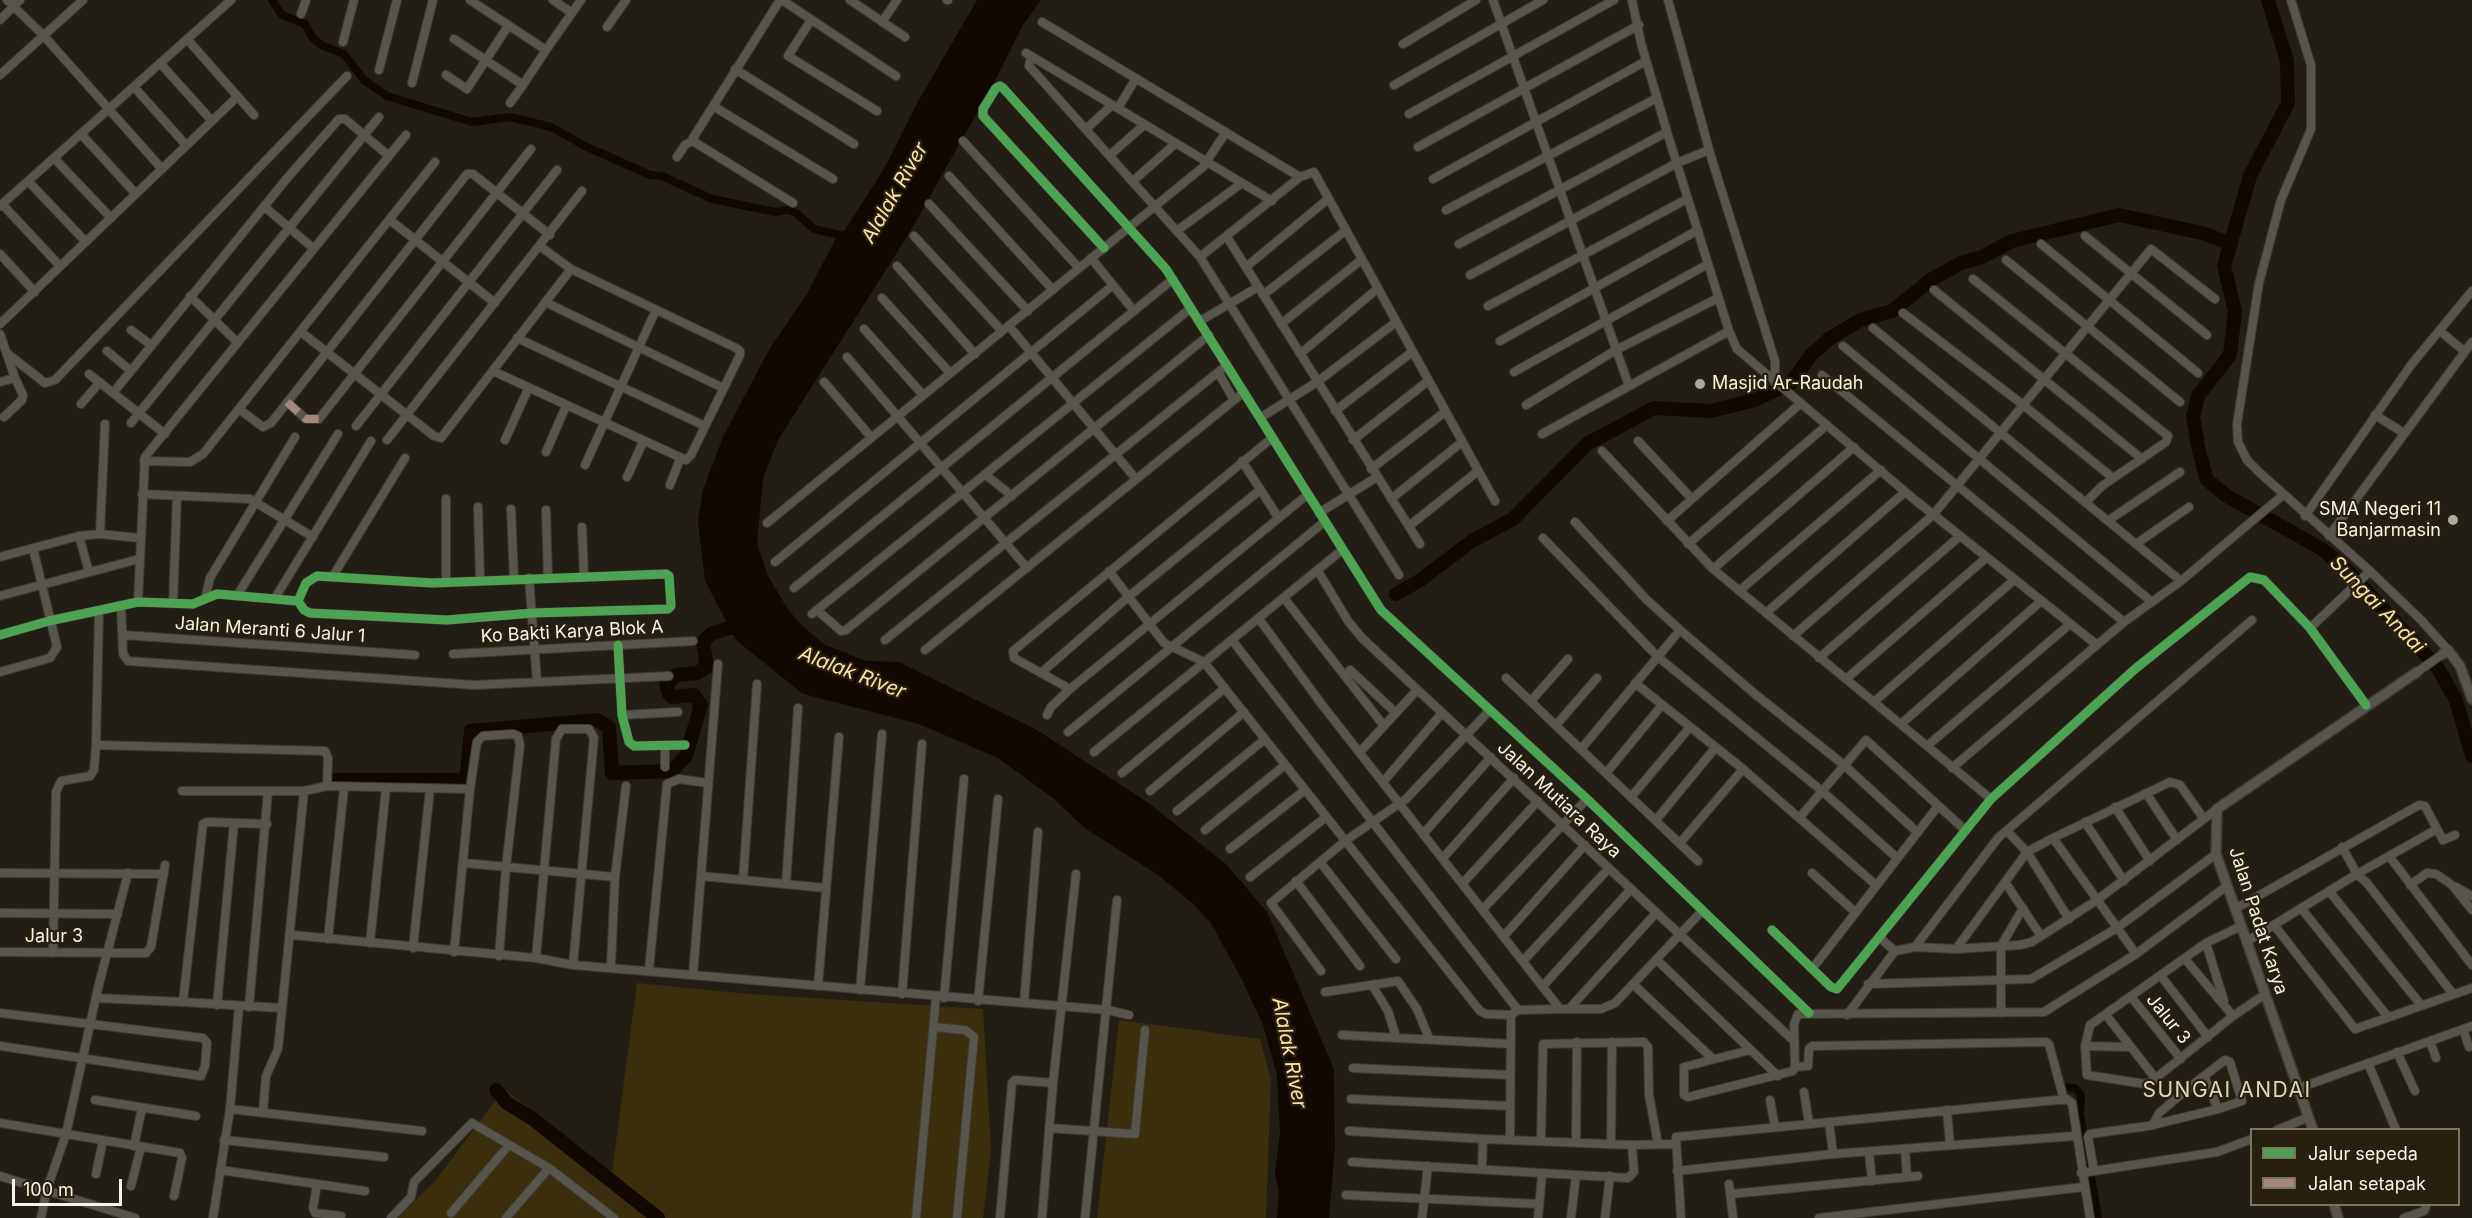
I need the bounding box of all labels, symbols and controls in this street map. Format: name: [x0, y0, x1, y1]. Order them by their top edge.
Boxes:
water label: Alalak River: [857, 138, 933, 248]
place label: Masjid Ar-Raudah: [1712, 373, 1863, 395]
marker: Masjid Ar-Raudah: [1693, 377, 1707, 391]
place label: SMA Negeri 11 Banjarmasin: [2319, 499, 2441, 542]
marker: SMA Negeri 11 Banjarmasin: [2446, 513, 2460, 527]
water label: Sungai Andai: [2324, 551, 2430, 659]
street label: Jalan Meranti 6 Jalur 1: [174, 613, 366, 647]
street label: Ko Bakti Karya Blok A: [480, 616, 664, 648]
water label: Alalak River: [795, 642, 909, 704]
street label: Jalan Mutiara Raya: [1493, 737, 1625, 863]
street label: Jalan Padat Karya: [2224, 845, 2292, 997]
street label: Jalur 3: [25, 926, 83, 948]
street label: Jalur 3: [2141, 990, 2195, 1048]
water label: Alalak River: [1267, 996, 1311, 1110]
district label: SUNGAI ANDAI: [2142, 1078, 2312, 1104]
legend: [2250, 1128, 2460, 1206]
text: Jalur sepeda: [2308, 1143, 2418, 1164]
scale bar: [15, 1167, 124, 1205]
text: Jalan setapak: [2308, 1173, 2426, 1194]
text: 100 m: [23, 1179, 74, 1200]

